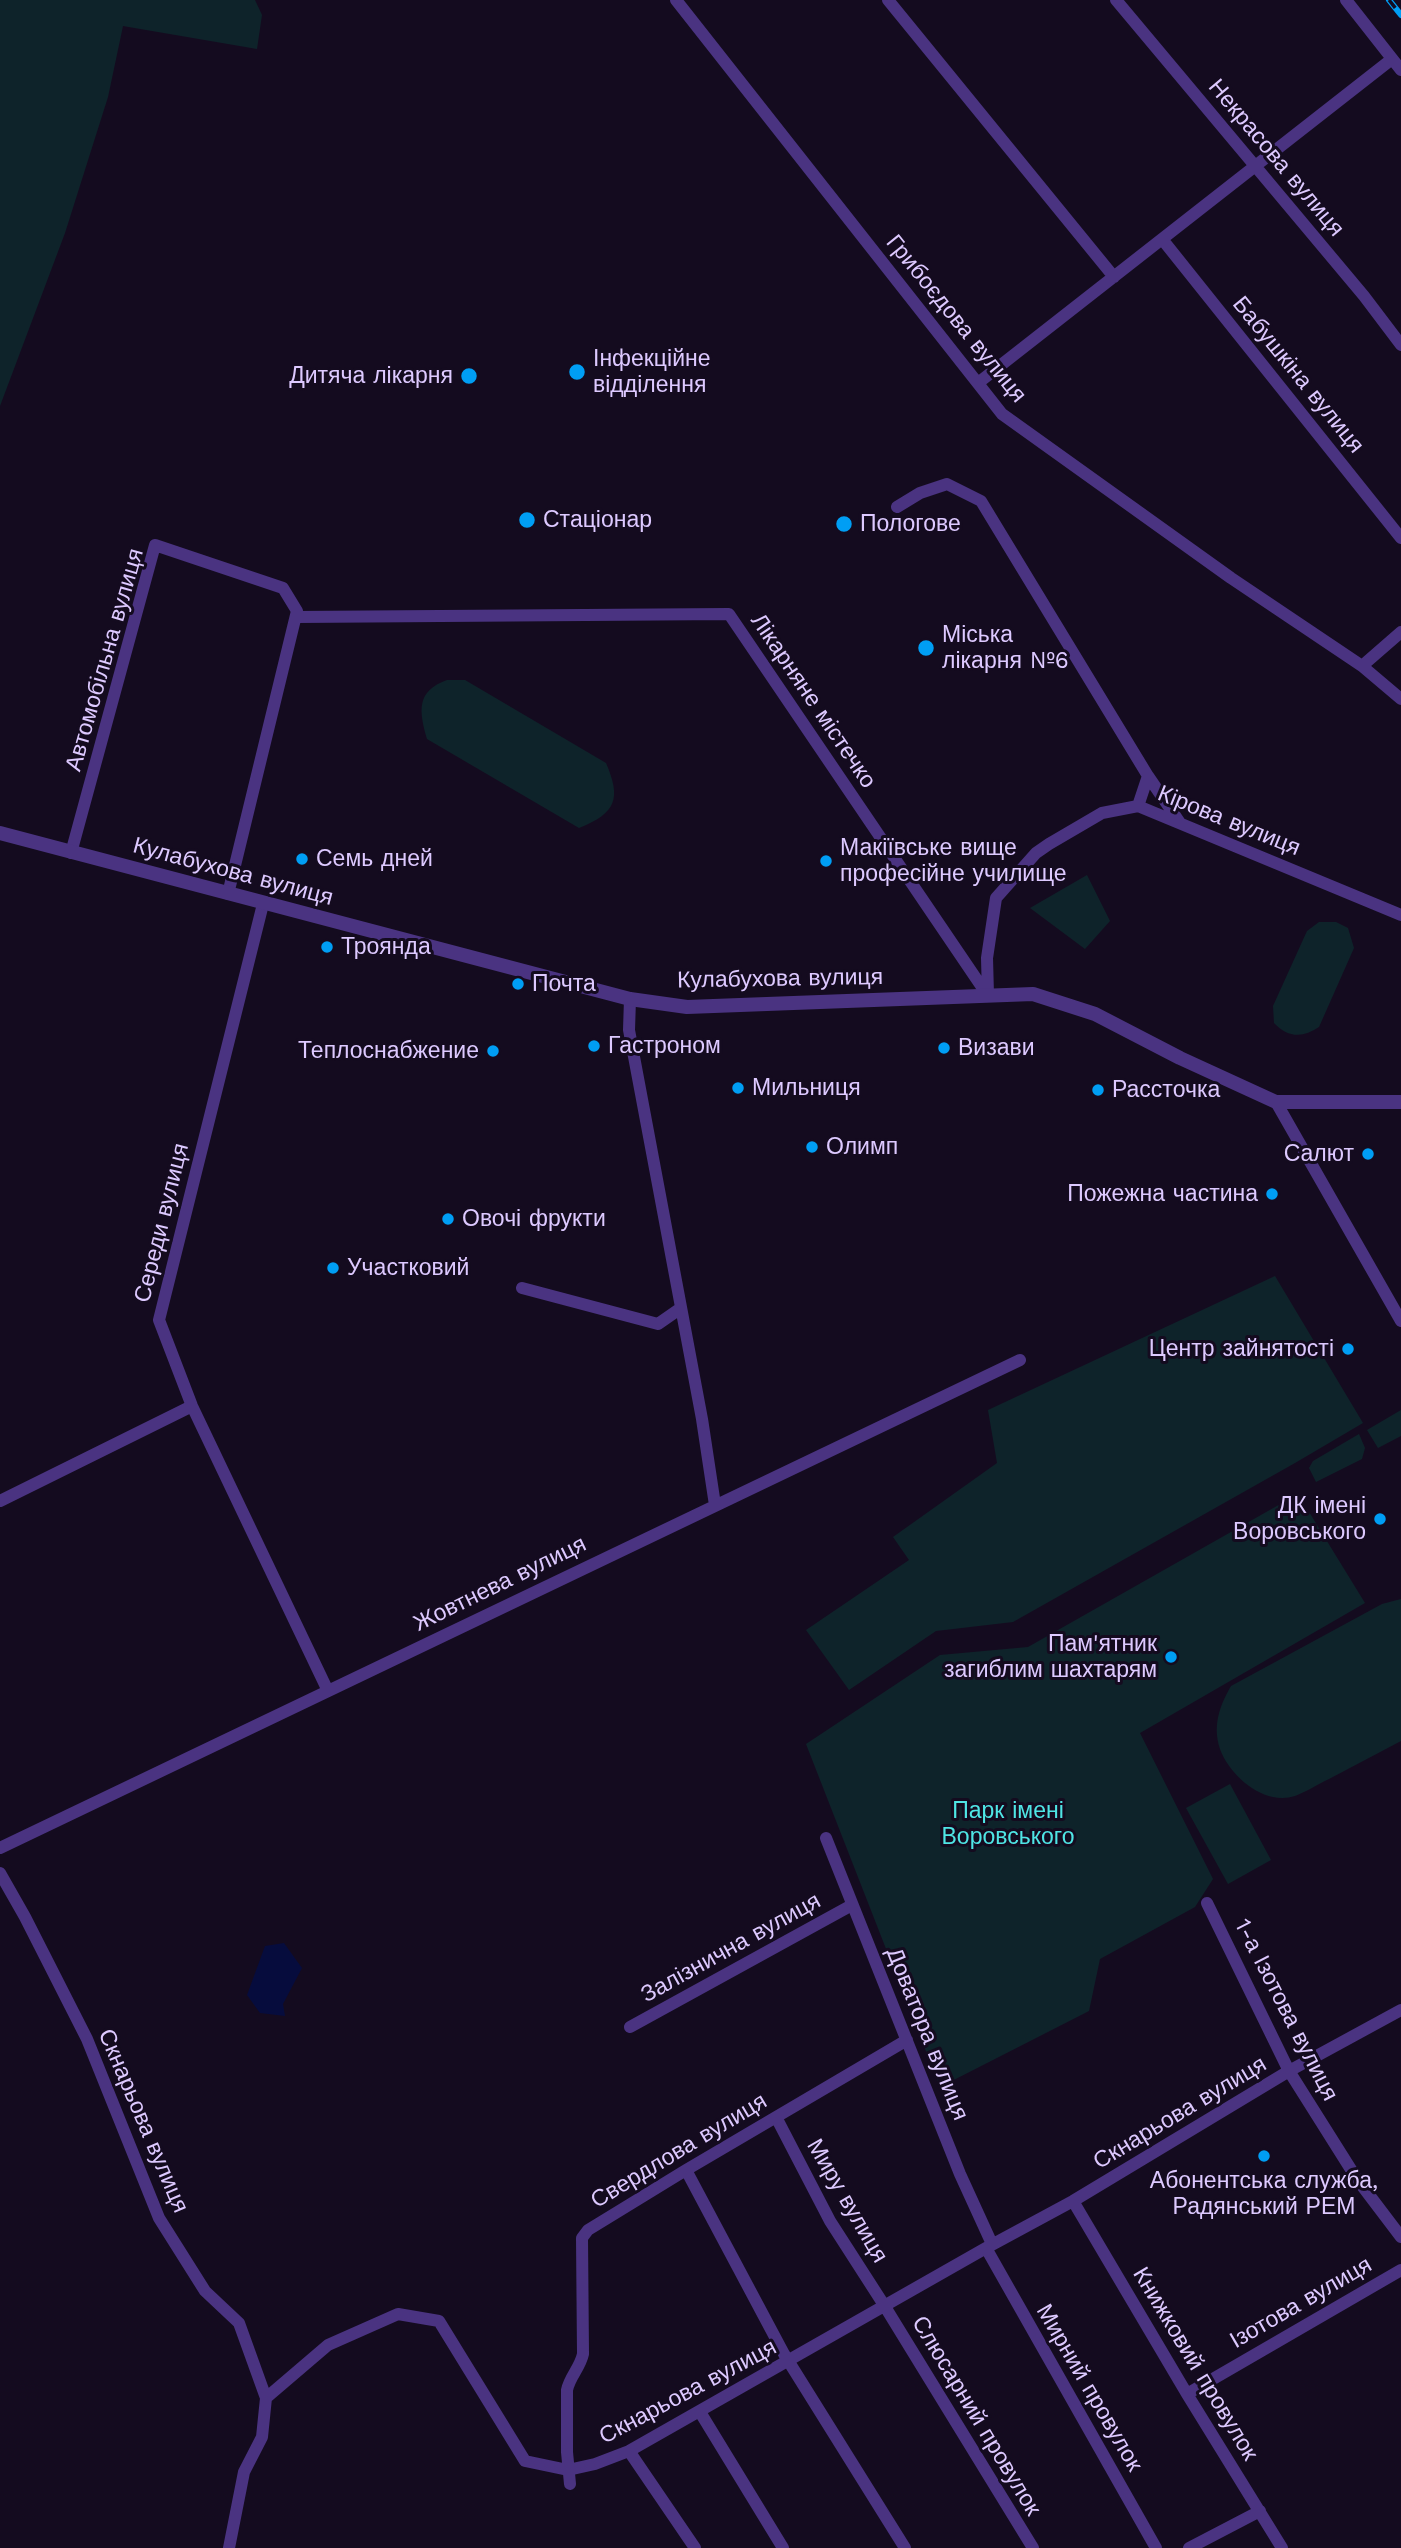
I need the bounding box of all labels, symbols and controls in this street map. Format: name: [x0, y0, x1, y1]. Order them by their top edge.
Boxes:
street label: Некрасова вулиця: [1202, 74, 1350, 242]
street label: Грибоєдова вулиця: [880, 230, 1032, 408]
street label: Бабушкіна вулиця: [1226, 291, 1370, 459]
place label: Інфекційне відділення: [593, 345, 710, 399]
place label: Дитяча лікарня: [289, 362, 453, 390]
marker: Інфекційне відділення: [567, 362, 587, 382]
marker: Дитяча лікарня: [459, 366, 479, 386]
place label: Стаціонар: [543, 506, 652, 534]
marker: Стаціонар: [517, 510, 537, 530]
place label: Пологове: [860, 510, 961, 538]
marker: Пологове: [834, 514, 854, 534]
street label: Автомобільна вулиця: [60, 545, 150, 775]
street label: Лікарняне містечко: [744, 608, 882, 794]
place label: Міська лікарня №6: [942, 621, 1069, 675]
marker: Міська лікарня №6: [916, 638, 936, 658]
street label: Кірова вулиця: [1154, 780, 1304, 862]
street label: Кулабухова вулиця: [130, 832, 336, 912]
place label: Макіївське вище професійне училище: [840, 834, 1067, 888]
place label: Семь дней: [316, 845, 433, 873]
marker: Семь дней: [294, 851, 310, 867]
marker: Макіївське вище професійне училище: [818, 853, 834, 869]
place label: Троянда: [341, 933, 431, 961]
marker: Троянда: [319, 939, 335, 955]
street label: Кулабухова вулиця: [677, 963, 883, 995]
place label: Почта: [532, 970, 596, 998]
marker: Почта: [510, 976, 526, 992]
place label: Гастроном: [608, 1032, 721, 1060]
place label: Визави: [958, 1034, 1035, 1062]
place label: Теплоснабжение: [298, 1037, 479, 1065]
marker: Гастроном: [586, 1038, 602, 1054]
marker: Визави: [936, 1040, 952, 1056]
marker: Теплоснабжение: [485, 1043, 501, 1059]
place label: Мильниця: [752, 1074, 861, 1102]
place label: Рассточка: [1112, 1076, 1220, 1104]
marker: Мильниця: [730, 1080, 746, 1096]
marker: Рассточка: [1090, 1082, 1106, 1098]
place label: Олимп: [826, 1133, 898, 1161]
marker: Олимп: [804, 1139, 820, 1155]
street label: Середи вулиця: [129, 1140, 195, 1306]
place label: Салют: [1284, 1140, 1354, 1168]
marker: Салют: [1360, 1146, 1376, 1162]
place label: Пожежна частина: [1067, 1180, 1258, 1208]
marker: Пожежна частина: [1264, 1186, 1280, 1202]
place label: Овочі фрукти: [462, 1205, 606, 1233]
marker: Овочі фрукти: [440, 1211, 456, 1227]
place label: Участковий: [347, 1254, 469, 1282]
marker: Участковий: [325, 1260, 341, 1276]
place label: Центр зайнятості: [1149, 1335, 1334, 1363]
marker: Центр зайнятості: [1340, 1341, 1356, 1357]
place label: ДК імені Воровського: [1233, 1492, 1366, 1546]
marker: ДК імені Воровського: [1372, 1511, 1388, 1527]
street label: Жовтнева вулиця: [409, 1530, 591, 1638]
place label: Пам'ятник загиблим шахтарям: [944, 1630, 1157, 1684]
marker: Пам'ятник загиблим шахтарям: [1163, 1649, 1179, 1665]
park label: Парк імені Воровського: [942, 1797, 1074, 1851]
street label: Залізнична вулиця: [636, 1887, 826, 2009]
street label: 1-а Ізотова вулиця: [1228, 1914, 1344, 2106]
street label: Доватора вулиця: [880, 1944, 974, 2124]
street label: Скнарьова вулиця: [92, 2025, 194, 2217]
street label: Скнарьова вулиця: [1088, 2050, 1272, 2176]
street label: Свердлова вулиця: [586, 2087, 772, 2215]
street label: Миру вулиця: [800, 2134, 894, 2268]
marker: Абонентська служба, Радянський РЕМ: [1256, 2148, 1272, 2164]
place label: Абонентська служба, Радянський РЕМ: [1150, 2167, 1378, 2221]
street label: Ізотова вулиця: [1225, 2251, 1377, 2355]
street label: Книжковий провулок: [1126, 2262, 1264, 2466]
street label: Мирний провулок: [1030, 2300, 1148, 2476]
street label: Слюсарний провулок: [905, 2311, 1047, 2521]
street label: Скнарьова вулиця: [595, 2334, 781, 2450]

